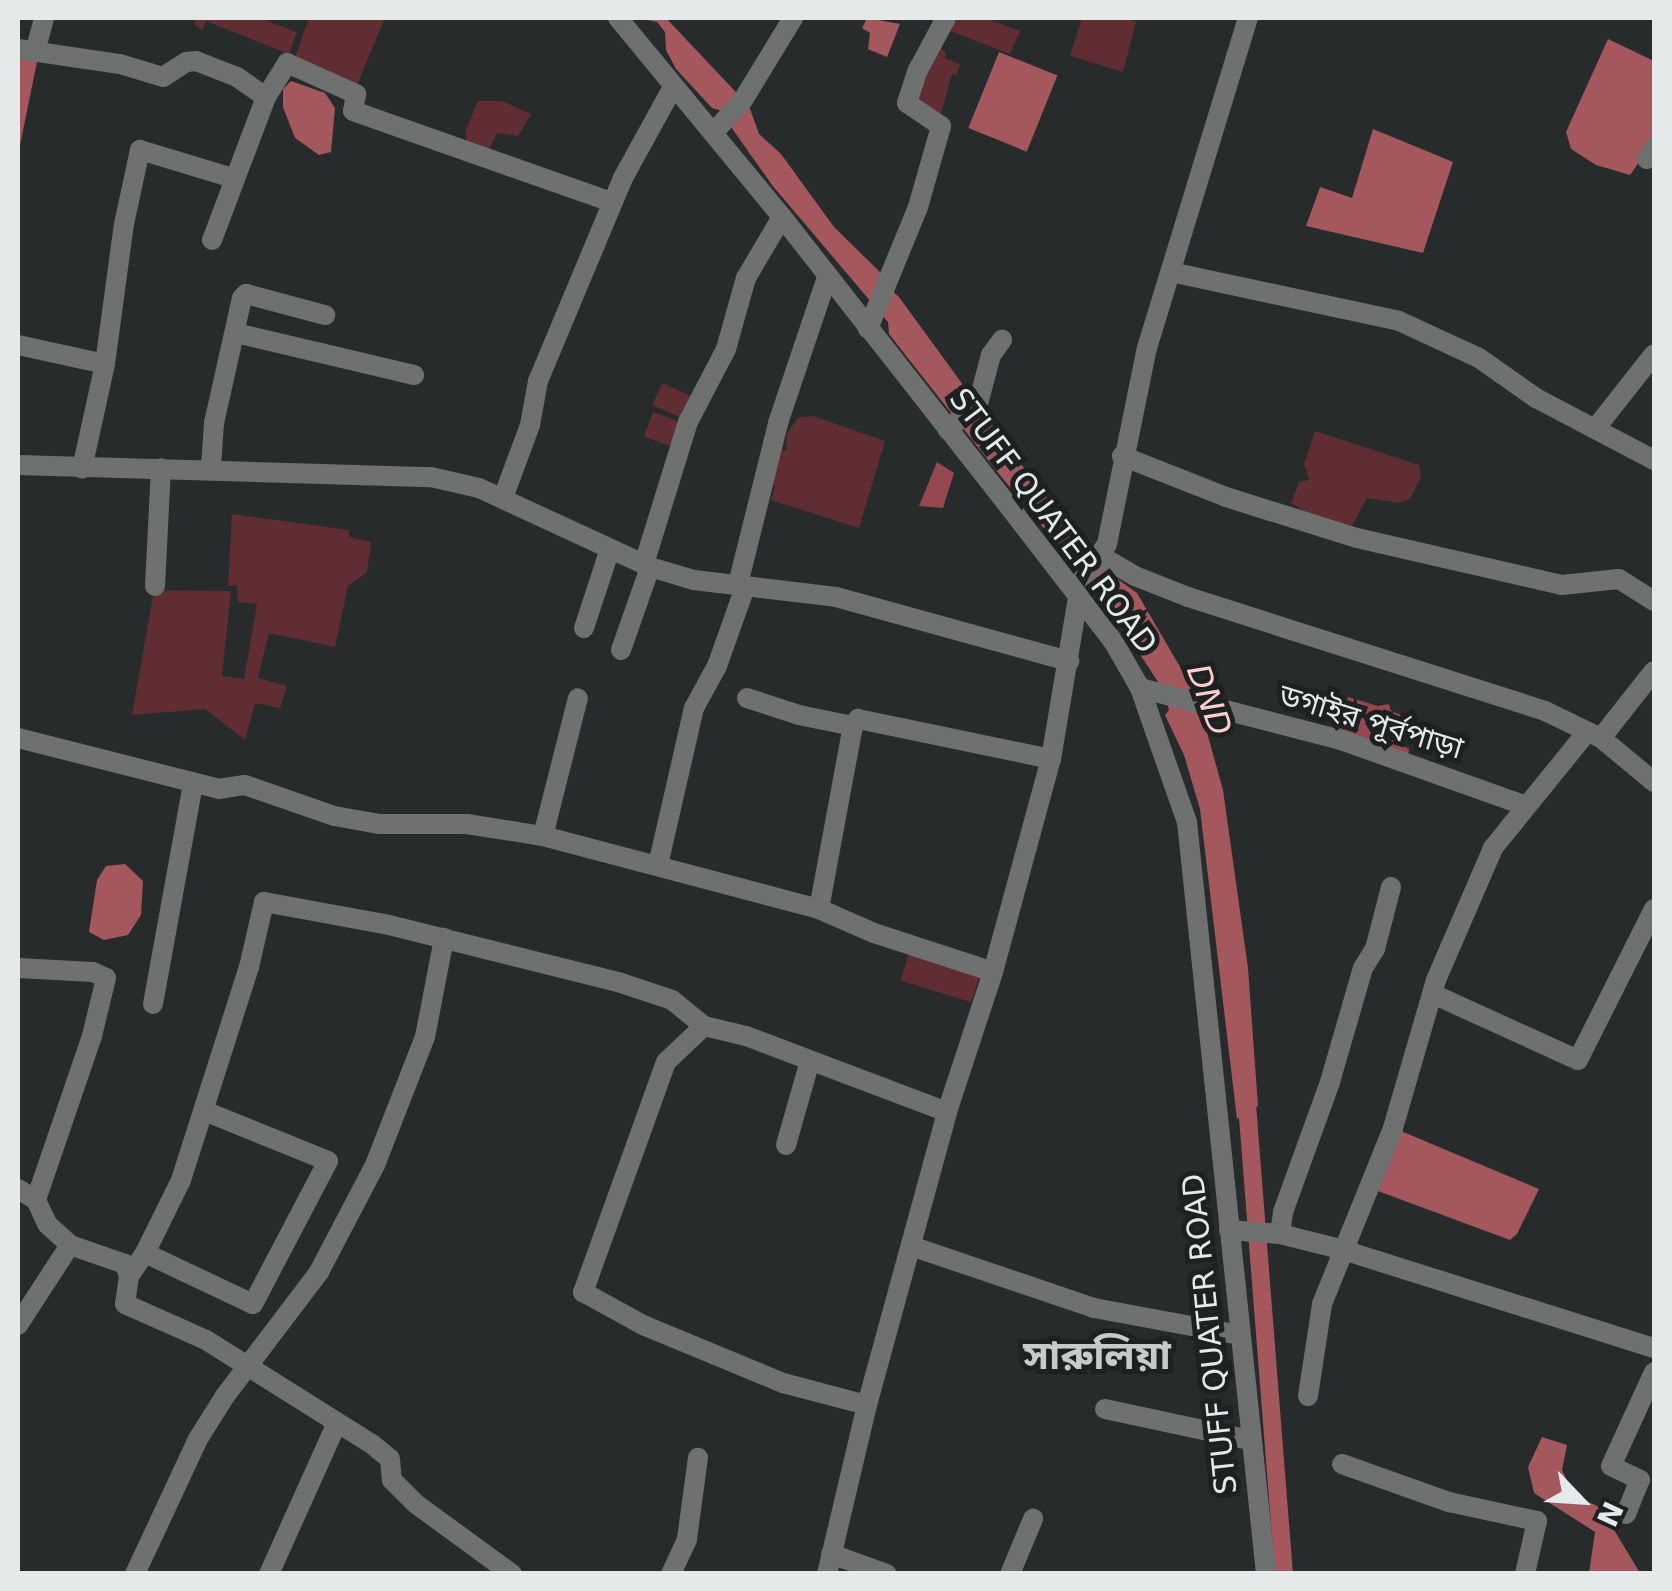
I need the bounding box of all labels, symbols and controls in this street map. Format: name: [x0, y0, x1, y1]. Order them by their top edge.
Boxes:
street label: STUFF QUATER ROAD: [942, 381, 1164, 661]
water label: DND: [1178, 659, 1240, 741]
street label: ডগাইর পূর্বপাড়া: [1275, 677, 1467, 767]
street label: STUFF QUATER ROAD: [1175, 1172, 1245, 1496]
district label: সারুলিয়া: [1023, 1331, 1171, 1379]
north arrow: [1532, 1451, 1632, 1551]
text: N: [1590, 1496, 1630, 1531]

